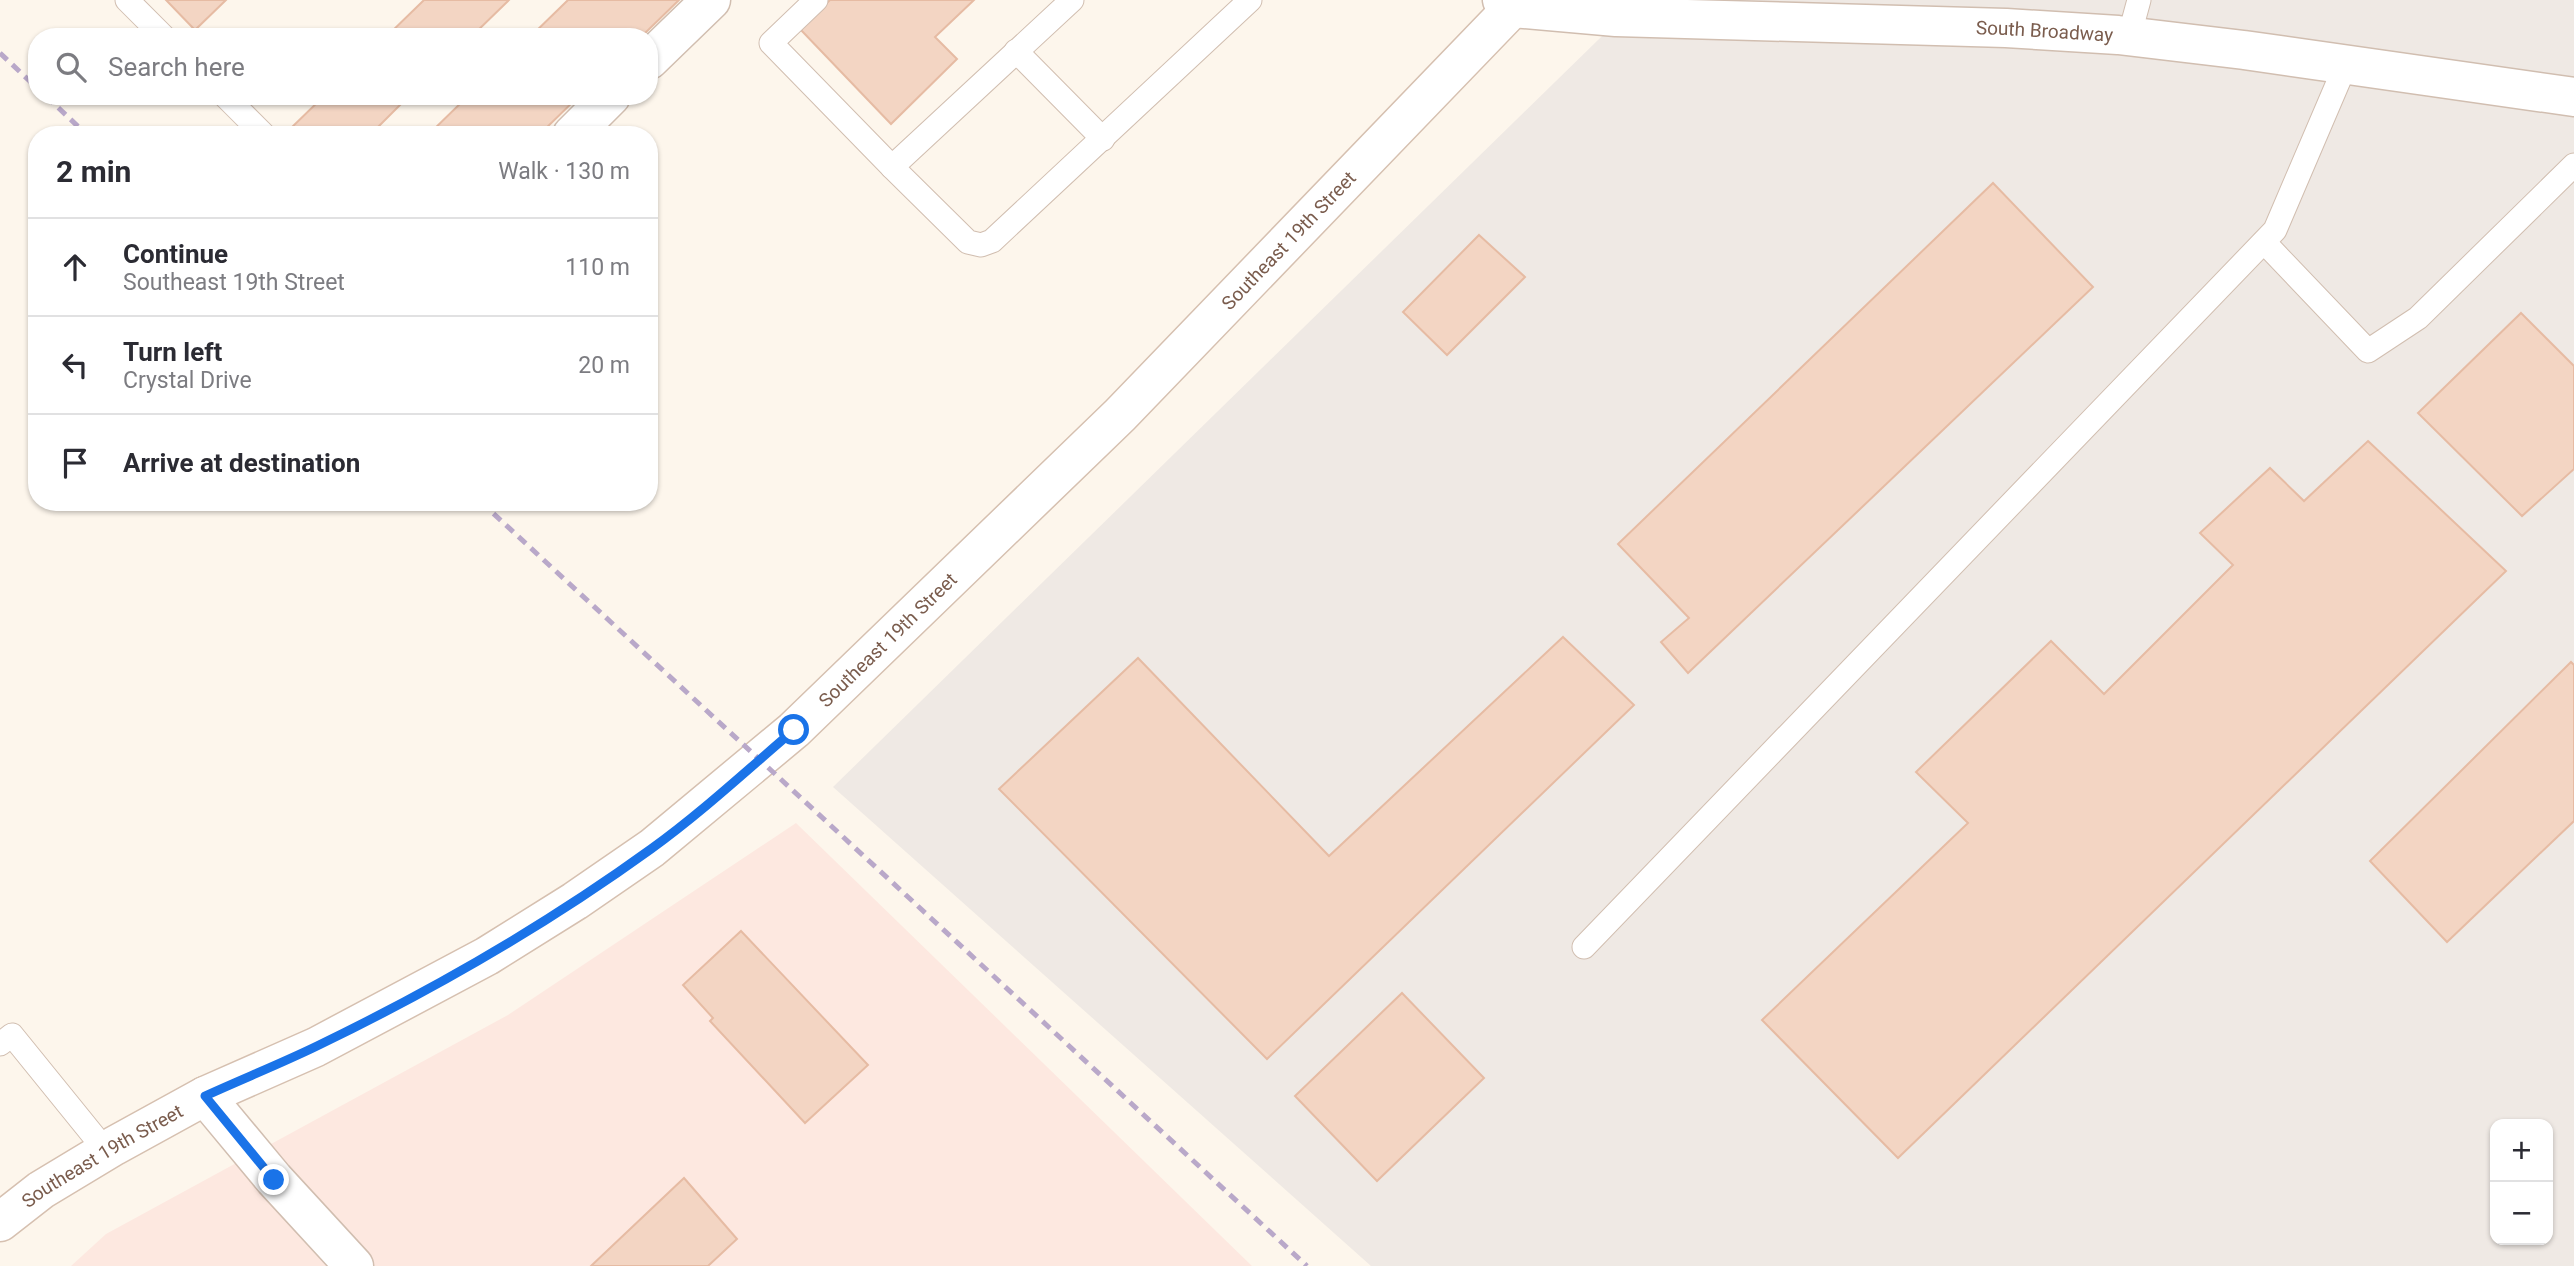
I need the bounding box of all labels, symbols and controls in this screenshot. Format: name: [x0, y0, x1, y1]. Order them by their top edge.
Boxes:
street label: South Broadway: [1976, 16, 2114, 47]
search box: [28, 28, 658, 105]
icon: search: [52, 48, 90, 86]
text: Search here: [108, 52, 245, 82]
text: 2 min: [56, 154, 131, 189]
text: Walk · 130 m: [498, 158, 630, 185]
street label: Southeast 19th Street: [1217, 167, 1361, 315]
text: Continue: [123, 239, 228, 269]
icon: ahead: [56, 248, 94, 286]
text: 110 m: [565, 254, 630, 281]
text: Southeast 19th Street: [123, 269, 345, 296]
text: Turn left: [123, 337, 222, 367]
icon: left: [56, 346, 94, 384]
text: 20 m: [578, 352, 630, 379]
text: Crystal Drive: [123, 367, 252, 394]
icon: arrive: [56, 444, 94, 482]
text: Arrive at destination: [123, 448, 360, 478]
street label: Southeast 19th Street: [814, 568, 962, 712]
route start: [778, 714, 809, 745]
street label: Southeast 19th Street: [17, 1100, 187, 1213]
map controls: [2490, 1119, 2553, 1245]
button: +: [2490, 1119, 2553, 1182]
route end: [258, 1164, 289, 1195]
button: −: [2490, 1182, 2553, 1245]

